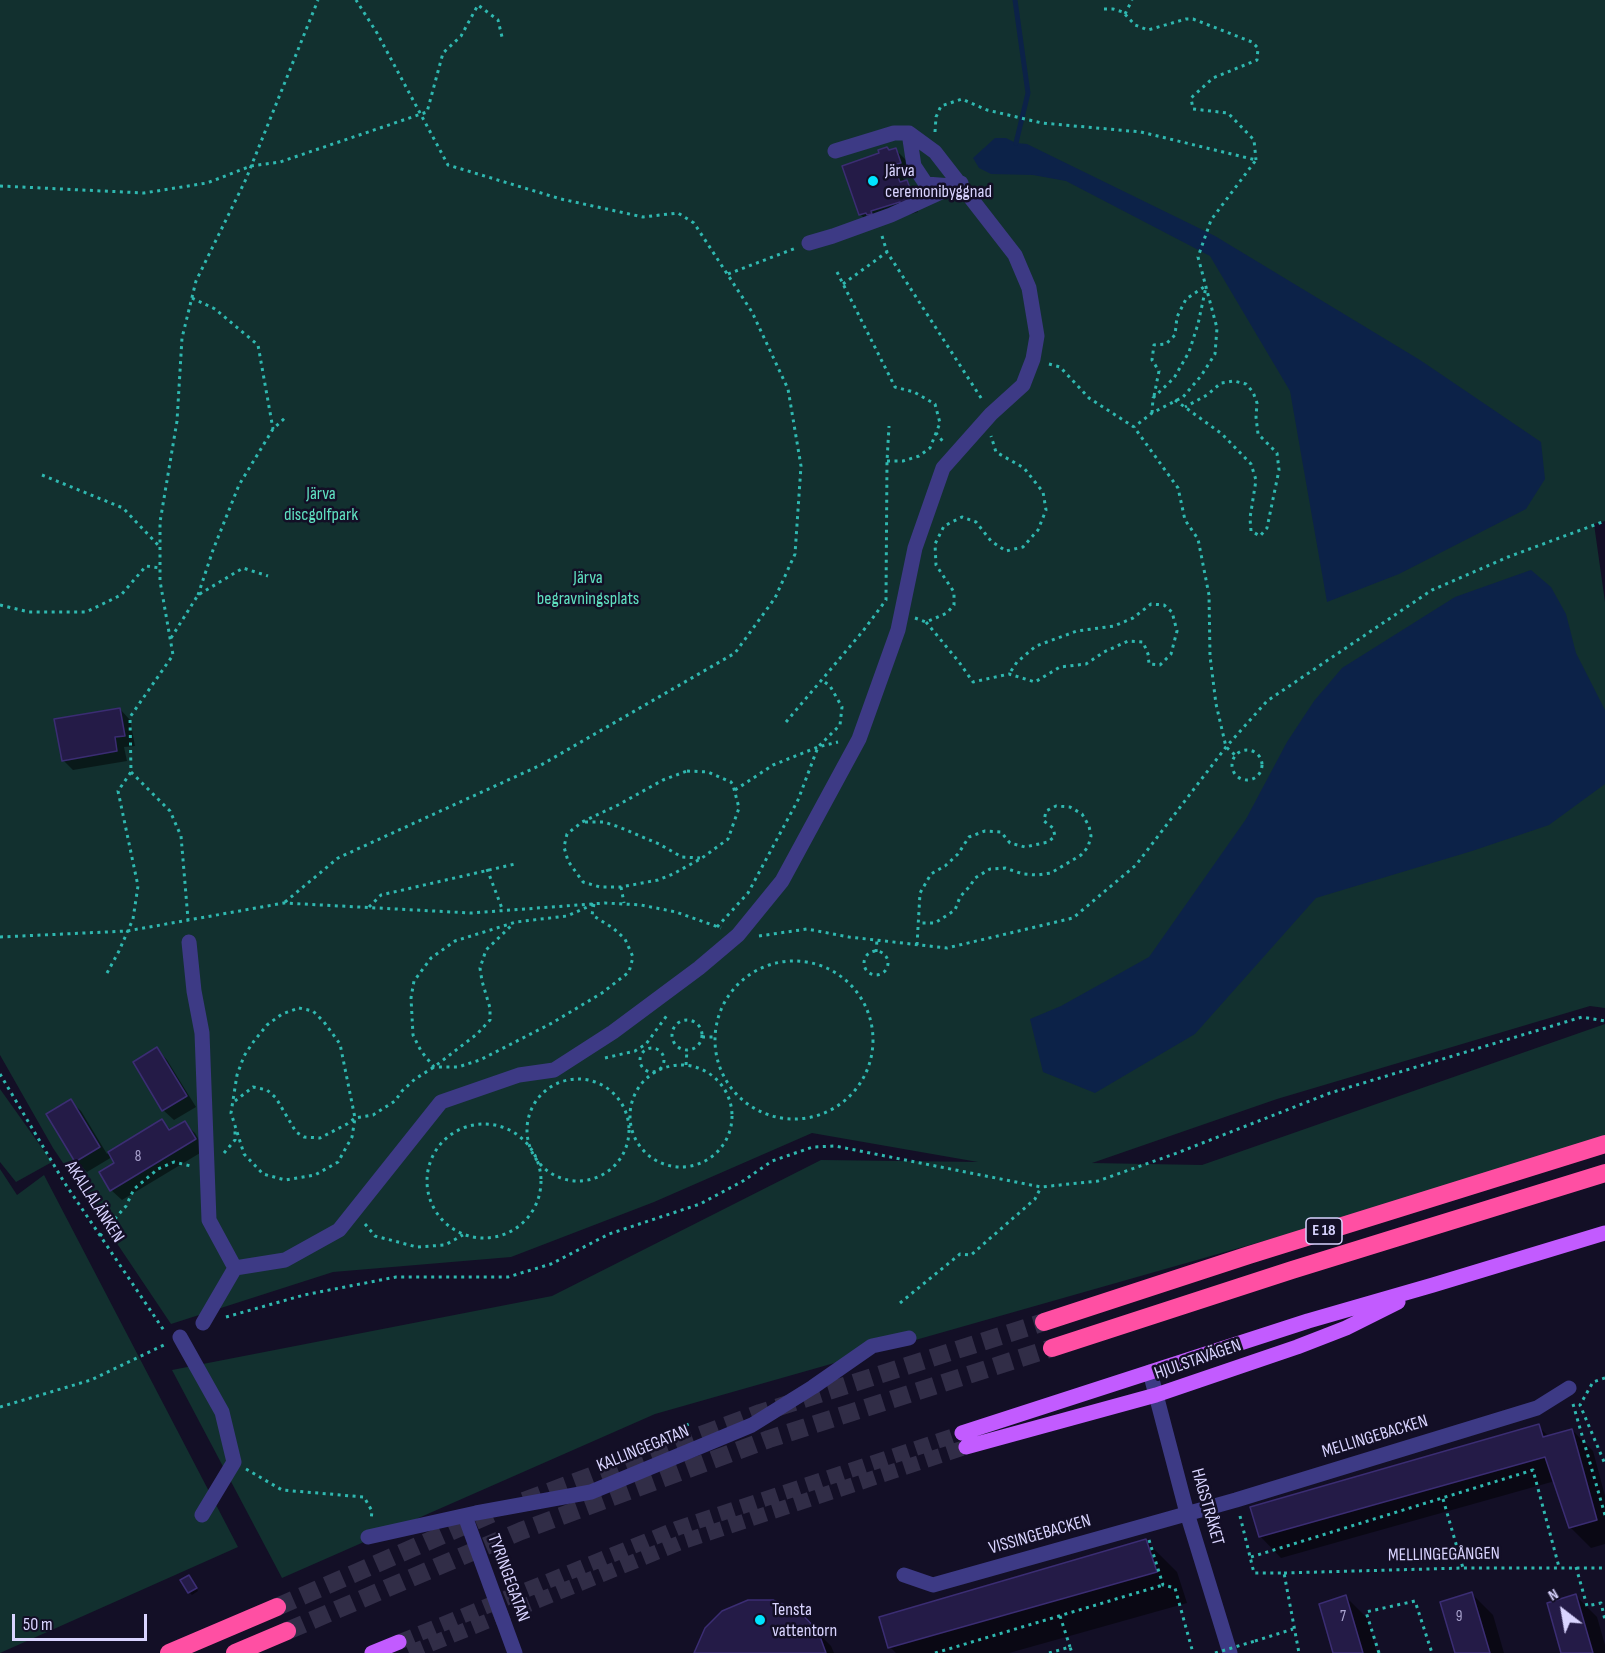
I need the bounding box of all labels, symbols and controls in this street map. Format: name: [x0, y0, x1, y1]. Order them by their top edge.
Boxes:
place label: Järva ceremonibyggnad: [885, 160, 992, 202]
marker: Järva ceremonibyggnad: [866, 174, 880, 188]
park label: Järva discgolfpark: [284, 483, 358, 526]
park label: Järva begravningsplats: [537, 567, 639, 610]
house number: 8: [135, 1148, 141, 1166]
street label: AKALLALÄNKEN: [60, 1157, 128, 1247]
road number: E 18: [1306, 1218, 1342, 1244]
street label: HJULSTAVÄGEN: [1152, 1335, 1244, 1385]
street label: MELLINGEBACKEN: [1319, 1411, 1431, 1463]
street label: KALLINGEGATAN: [594, 1421, 692, 1477]
street label: HAGSTRÅKET: [1186, 1466, 1228, 1548]
street label: VISSINGEBACKEN: [987, 1510, 1093, 1560]
street label: TYRINGEGATAN: [482, 1531, 534, 1625]
street label: MELLINGEGÅNGEN: [1388, 1543, 1500, 1567]
north arrow: [1533, 1581, 1593, 1641]
text: N: [1545, 1585, 1562, 1605]
place label: Tensta vattentorn: [772, 1599, 837, 1642]
scale bar: [15, 1602, 150, 1640]
house number: 7: [1340, 1608, 1346, 1626]
house number: 9: [1456, 1608, 1462, 1626]
marker: Tensta vattentorn: [753, 1613, 767, 1627]
text: 50 m: [23, 1614, 53, 1635]

